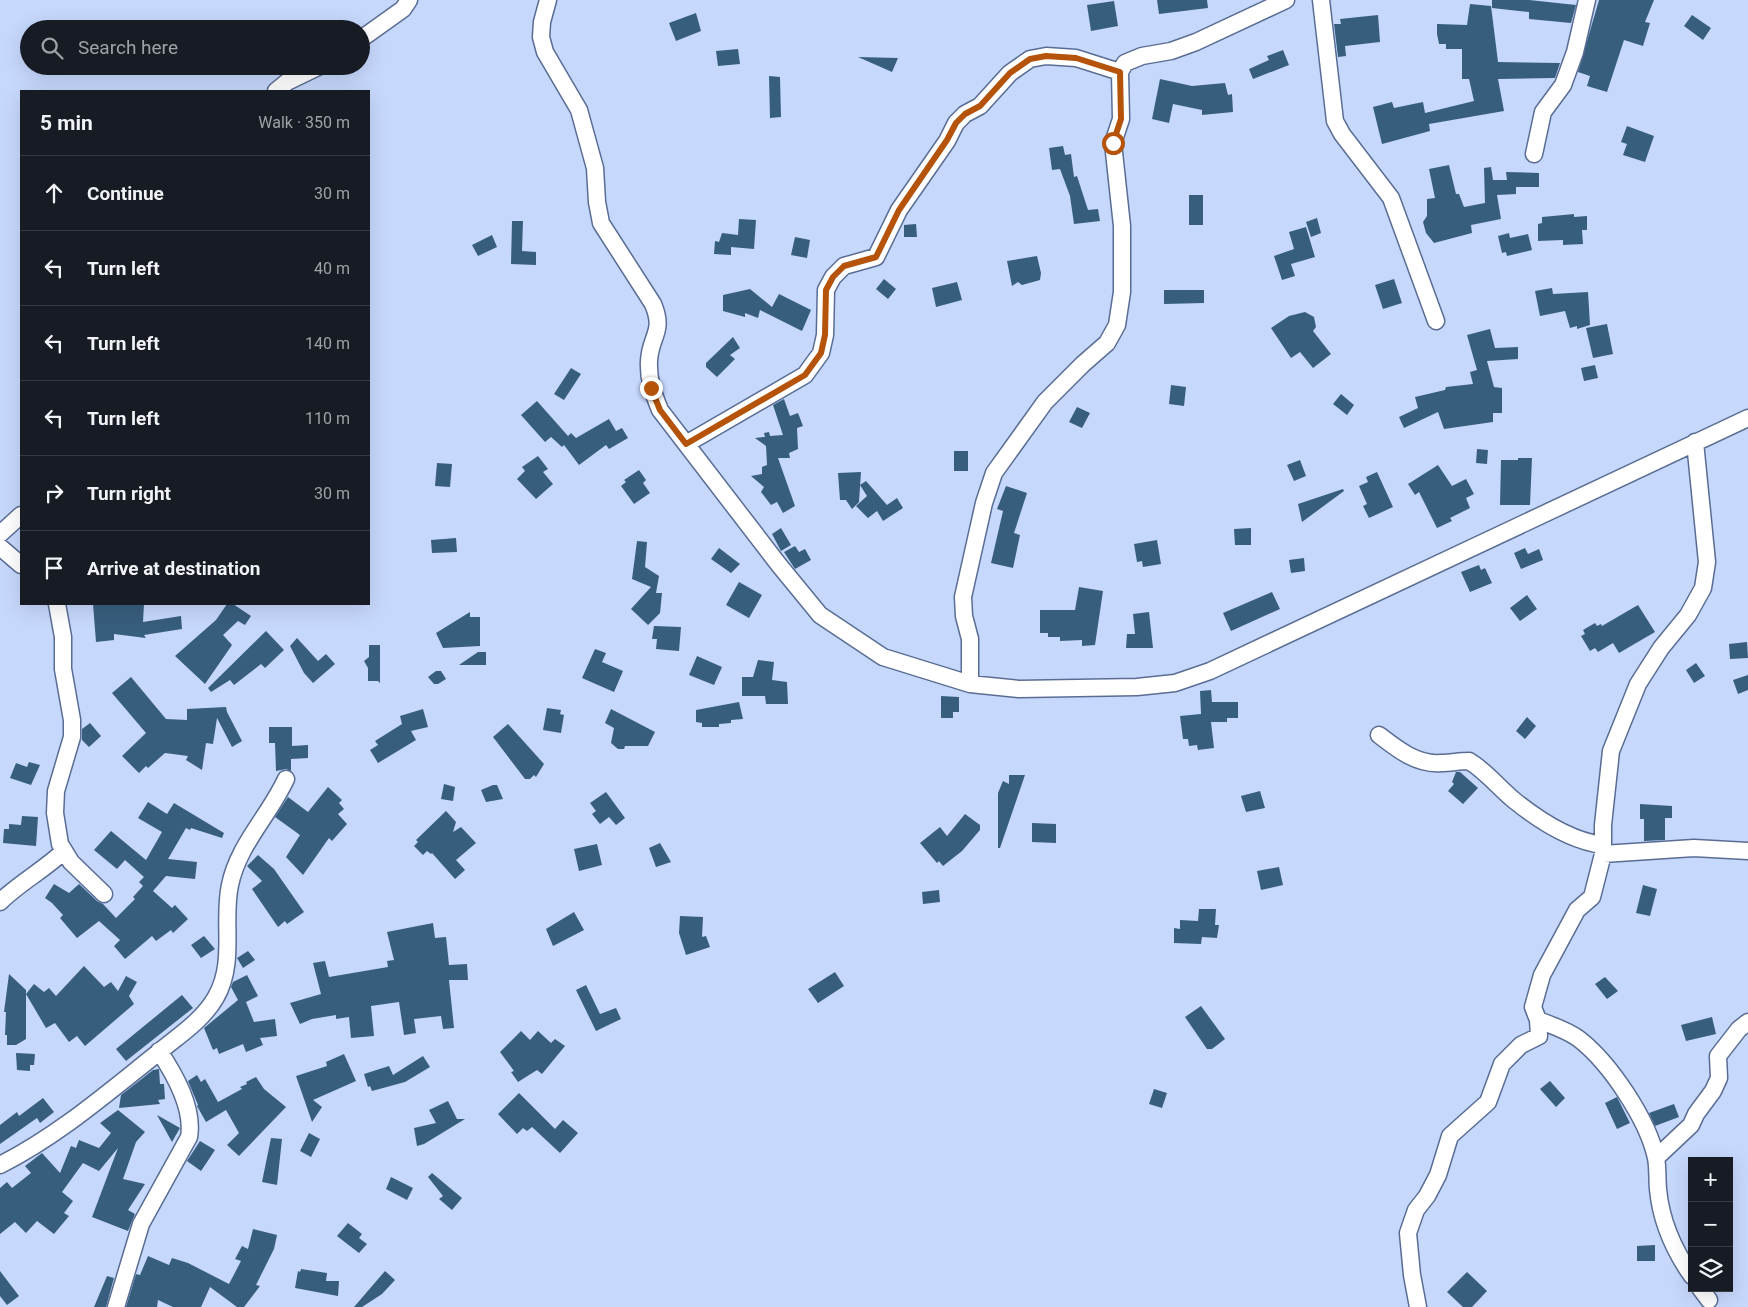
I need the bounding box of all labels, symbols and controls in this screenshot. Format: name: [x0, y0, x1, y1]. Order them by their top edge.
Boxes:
search box: [20, 20, 370, 75]
icon: search: [38, 34, 66, 62]
text: Search here: [78, 36, 178, 59]
text: 5 min: [40, 111, 93, 135]
text: Walk · 350 m: [258, 113, 350, 132]
route start: [1102, 132, 1125, 155]
icon: ahead: [40, 179, 68, 207]
text: Continue: [87, 182, 164, 205]
text: 30 m: [314, 184, 350, 203]
icon: left: [40, 254, 68, 282]
text: Turn left: [87, 257, 160, 280]
text: 40 m: [314, 259, 350, 278]
icon: left: [40, 329, 68, 357]
text: Turn left: [87, 332, 160, 355]
text: 140 m: [305, 334, 350, 353]
route end: [640, 377, 663, 400]
icon: left: [40, 404, 68, 432]
text: Turn left: [87, 407, 160, 430]
text: 110 m: [305, 409, 350, 428]
icon: right: [40, 479, 68, 507]
text: Turn right: [87, 482, 171, 505]
text: 30 m: [314, 484, 350, 503]
icon: arrive: [40, 554, 68, 582]
text: Arrive at destination: [87, 557, 260, 580]
map controls: [1688, 1157, 1733, 1292]
button: +: [1688, 1157, 1733, 1202]
button: −: [1688, 1202, 1733, 1247]
button: layers: [1688, 1247, 1733, 1292]

